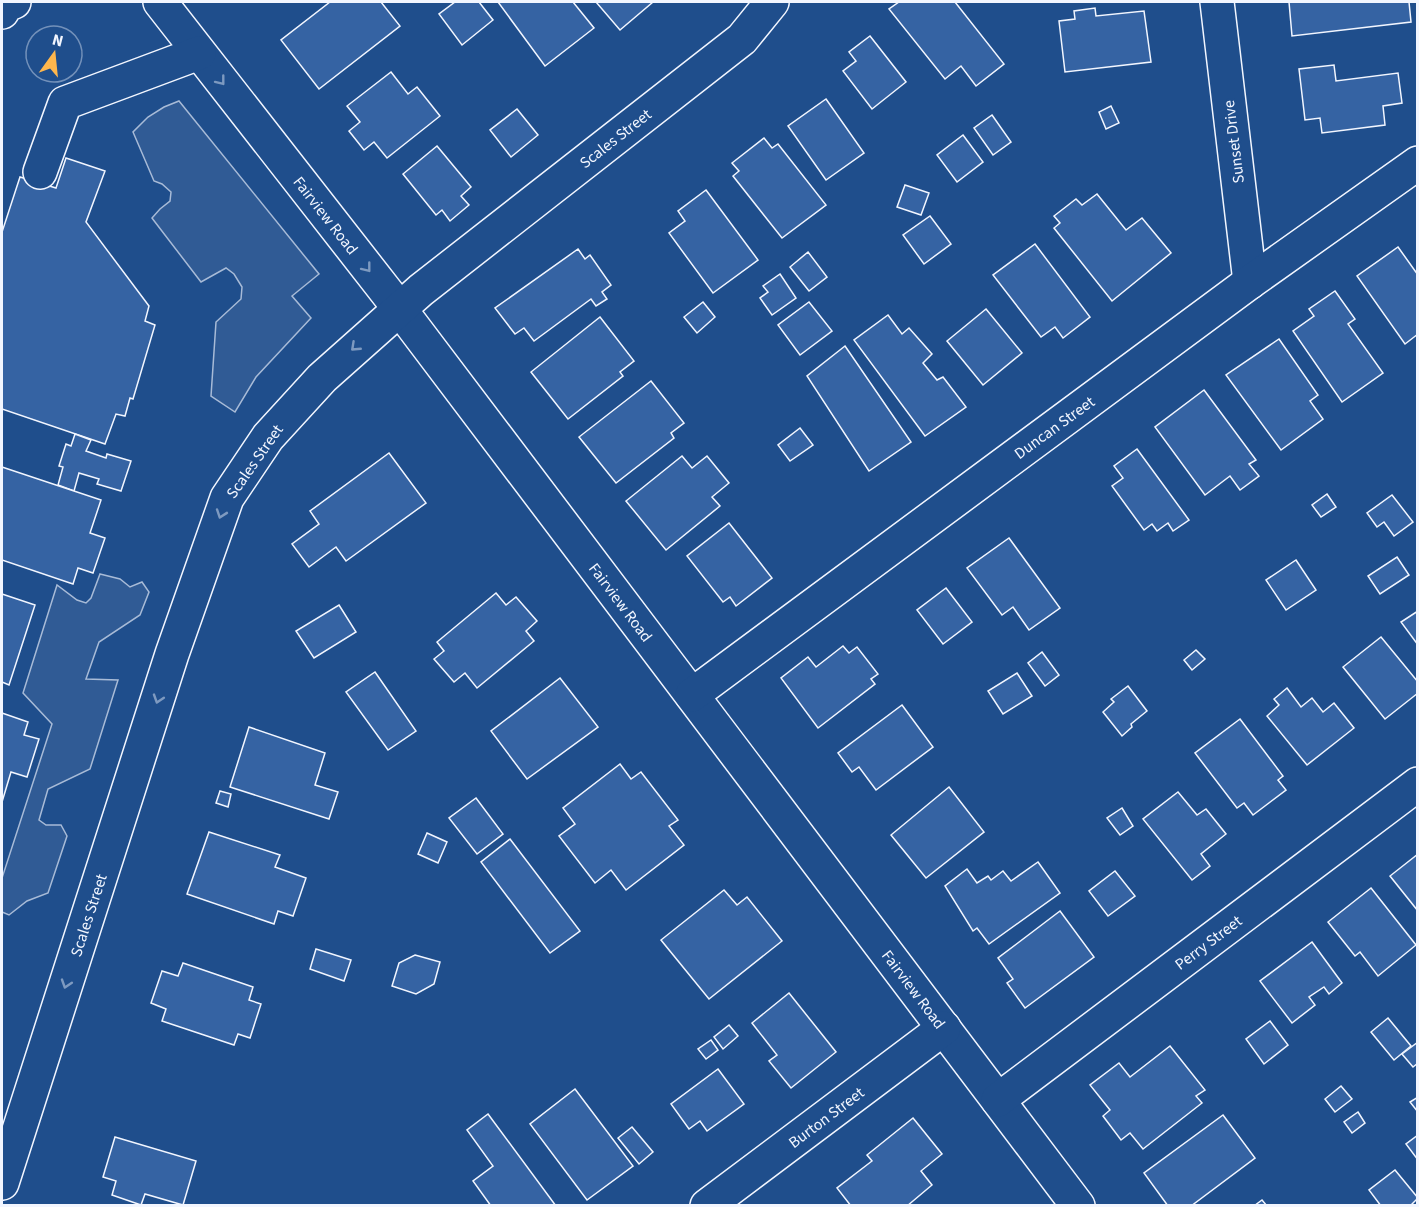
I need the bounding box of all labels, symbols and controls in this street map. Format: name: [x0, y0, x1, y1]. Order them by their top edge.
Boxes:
north arrow: [24, 24, 84, 84]
text: N: [50, 28, 66, 52]
one-way arrow: [214, 74, 225, 85]
street label: Sunset Drive: [1218, 99, 1250, 185]
street label: Scales Street: [575, 103, 657, 174]
street label: Fairview Road: [288, 172, 363, 259]
one-way arrow: [360, 261, 371, 272]
one-way arrow: [352, 340, 362, 351]
street label: Duncan Street: [1010, 391, 1100, 464]
street label: Scales Street: [221, 420, 289, 503]
one-way arrow: [216, 508, 229, 519]
street label: Fairview Road: [583, 559, 657, 647]
one-way arrow: [153, 693, 165, 704]
street label: Scales Street: [65, 871, 113, 959]
street label: Perry Street: [1170, 910, 1247, 975]
street label: Fairview Road: [876, 946, 950, 1034]
one-way arrow: [60, 978, 73, 989]
street label: Burton Street: [784, 1082, 869, 1154]

